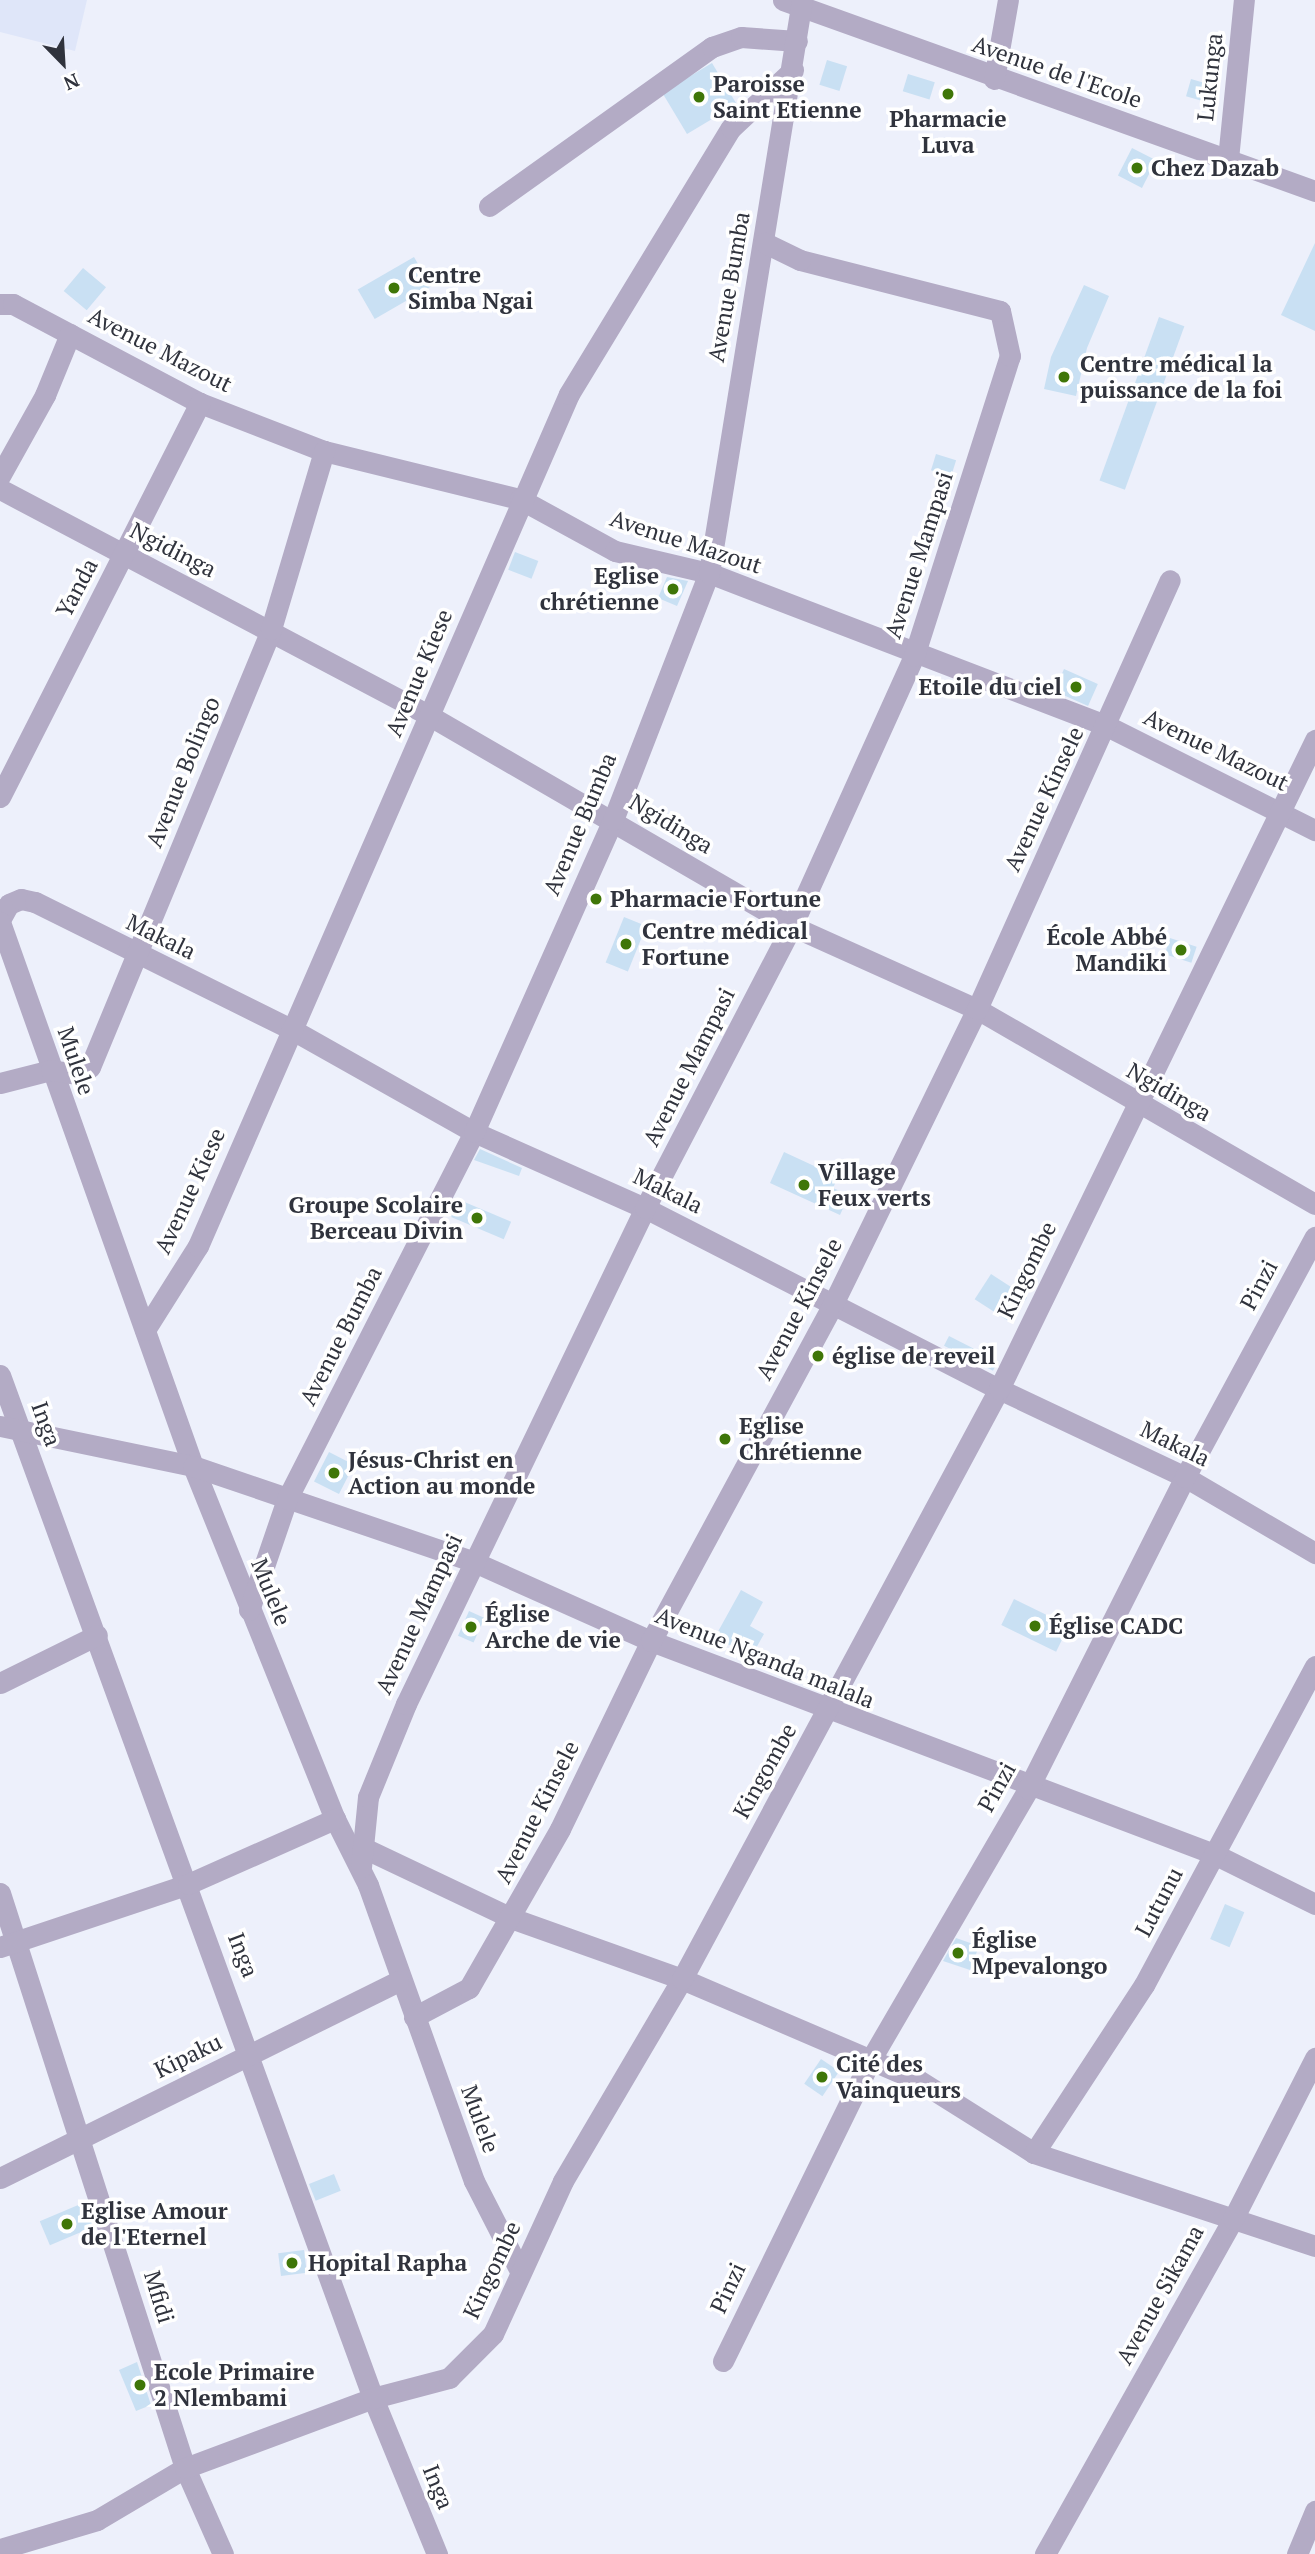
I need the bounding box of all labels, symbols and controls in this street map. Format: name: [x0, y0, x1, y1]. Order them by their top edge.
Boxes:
north arrow: [28, 28, 98, 98]
street label: Avenue de l'Ecole: [968, 30, 1146, 114]
street label: Lukunga: [1192, 32, 1228, 122]
text: N: [60, 68, 83, 97]
place label: Paroisse Saint Etienne: [713, 70, 862, 124]
marker: Pharmacie Luva: [940, 86, 956, 102]
marker: Paroisse Saint Etienne: [691, 89, 707, 105]
place label: Pharmacie Luva: [889, 105, 1007, 159]
place label: Chez Dazab: [1151, 154, 1279, 182]
marker: Chez Dazab: [1129, 160, 1145, 176]
street label: Avenue Bumba: [702, 210, 756, 364]
place label: Centre Simba Ngai: [408, 261, 533, 315]
marker: Centre Simba Ngai: [386, 280, 402, 296]
street label: Avenue Mazout: [83, 302, 237, 398]
place label: Centre médical la puissance de la foi: [1080, 350, 1282, 404]
marker: Centre médical la puissance de la foi: [1054, 367, 1074, 387]
street label: Avenue Mampasi: [879, 468, 959, 642]
street label: Avenue Mazout: [607, 504, 765, 580]
street label: Ngidinga: [125, 517, 221, 583]
street label: Yanda: [50, 554, 104, 622]
place label: Eglise chrétienne: [540, 562, 659, 616]
marker: Eglise chrétienne: [665, 581, 681, 597]
street label: Avenue Kiese: [380, 605, 458, 741]
place label: Etoile du ciel: [918, 673, 1062, 701]
marker: Etoile du ciel: [1068, 679, 1084, 695]
street label: Avenue Bolingo: [140, 693, 226, 851]
street label: Avenue Mazout: [1139, 703, 1293, 797]
street label: Avenue Kinsele: [998, 722, 1090, 876]
street label: Avenue Bumba: [538, 749, 622, 899]
street label: Ngidinga: [624, 788, 718, 860]
place label: Pharmacie Fortune: [610, 885, 821, 913]
marker: Pharmacie Fortune: [588, 891, 604, 907]
street label: Makala: [122, 908, 200, 966]
place label: Centre médical Fortune: [642, 917, 808, 971]
place label: École Abbé Mandiki: [1046, 923, 1167, 977]
marker: Centre médical Fortune: [616, 934, 636, 954]
marker: École Abbé Mandiki: [1173, 942, 1189, 958]
street label: Avenue Mampasi: [637, 983, 741, 1151]
street label: Mulele: [52, 1023, 100, 1099]
street label: Ngidinga: [1122, 1057, 1216, 1127]
street label: Avenue Kiese: [149, 1124, 231, 1258]
place label: Village Feux verts: [818, 1158, 931, 1212]
street label: Makala: [629, 1162, 707, 1220]
marker: Village Feux verts: [796, 1177, 812, 1193]
place label: Groupe Scolaire Berceau Divin: [289, 1191, 463, 1245]
marker: Groupe Scolaire Berceau Divin: [469, 1210, 485, 1226]
street label: Kingombe: [992, 1217, 1062, 1323]
street label: Avenue Kinsele: [750, 1233, 848, 1385]
street label: Pinzi: [1235, 1255, 1283, 1315]
street label: Avenue Bumba: [294, 1262, 388, 1410]
place label: église de reveil: [832, 1342, 995, 1370]
marker: église de reveil: [810, 1348, 826, 1364]
street label: Inga: [25, 1398, 67, 1450]
place label: Eglise Chrétienne: [739, 1412, 862, 1466]
street label: Makala: [1136, 1415, 1214, 1473]
marker: Eglise Chrétienne: [717, 1431, 733, 1447]
place label: Jésus-Christ en Action au monde: [348, 1446, 535, 1500]
marker: Jésus-Christ en Action au monde: [326, 1465, 342, 1481]
street label: Avenue Mampasi: [370, 1529, 468, 1699]
street label: Mulele: [245, 1554, 297, 1630]
place label: Église Arche de vie: [485, 1600, 621, 1654]
street label: Avenue Nganda malala: [652, 1601, 878, 1715]
place label: Église CADC: [1049, 1612, 1183, 1640]
marker: Église CADC: [1027, 1618, 1043, 1634]
marker: Église Arche de vie: [463, 1619, 479, 1635]
street label: Kingombe: [728, 1719, 802, 1823]
street label: Avenue Kinsele: [489, 1736, 585, 1888]
street label: Pinzi: [972, 1757, 1022, 1817]
street label: Lutunu: [1129, 1863, 1189, 1941]
place label: Église Mpevalongo: [972, 1926, 1107, 1980]
street label: Inga: [222, 1929, 264, 1981]
marker: Église Mpevalongo: [950, 1945, 966, 1961]
street label: Kipaku: [150, 2028, 226, 2084]
place label: Cité des Vainqueurs: [836, 2050, 961, 2104]
marker: Cité des Vainqueurs: [814, 2069, 830, 2085]
street label: Mulele: [455, 2081, 505, 2157]
place label: Eglise Amour de l'Eternel: [81, 2197, 228, 2251]
marker: Eglise Amour de l'Eternel: [59, 2216, 75, 2232]
street label: Kingombe: [457, 2217, 527, 2323]
street label: Avenue Sikama: [1110, 2220, 1210, 2370]
place label: Hopital Rapha: [308, 2249, 467, 2277]
marker: Hopital Rapha: [282, 2253, 302, 2273]
street label: Pinzi: [704, 2258, 752, 2318]
street label: Mfidi: [138, 2267, 180, 2327]
place label: Ecole Primaire 2 Nlembami: [154, 2358, 315, 2412]
marker: Ecole Primaire 2 Nlembami: [132, 2377, 148, 2393]
street label: Inga: [417, 2461, 459, 2513]

